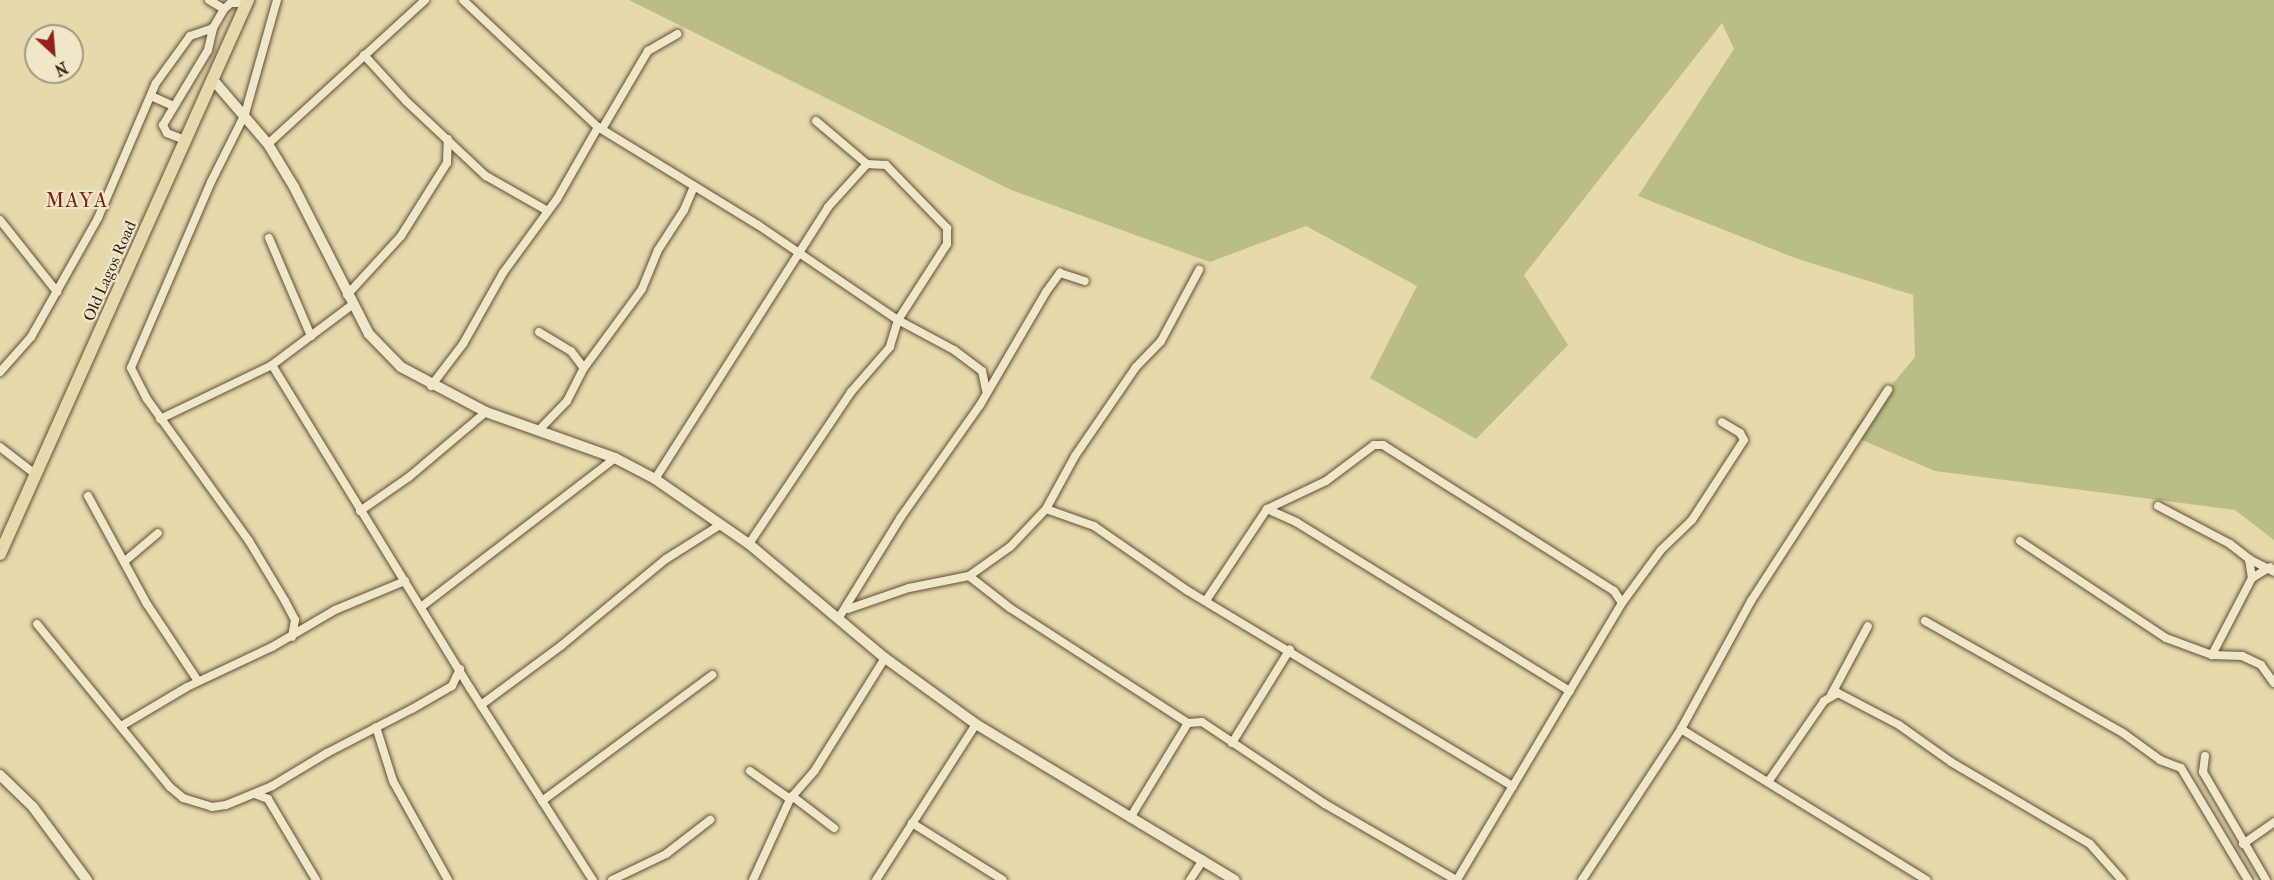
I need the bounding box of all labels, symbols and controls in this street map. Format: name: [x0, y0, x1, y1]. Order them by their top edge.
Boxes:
north arrow: [24, 24, 84, 84]
text: N: [52, 58, 71, 80]
district label: MAYA: [46, 188, 108, 212]
street label: Old Lagos Road: [79, 218, 141, 324]

